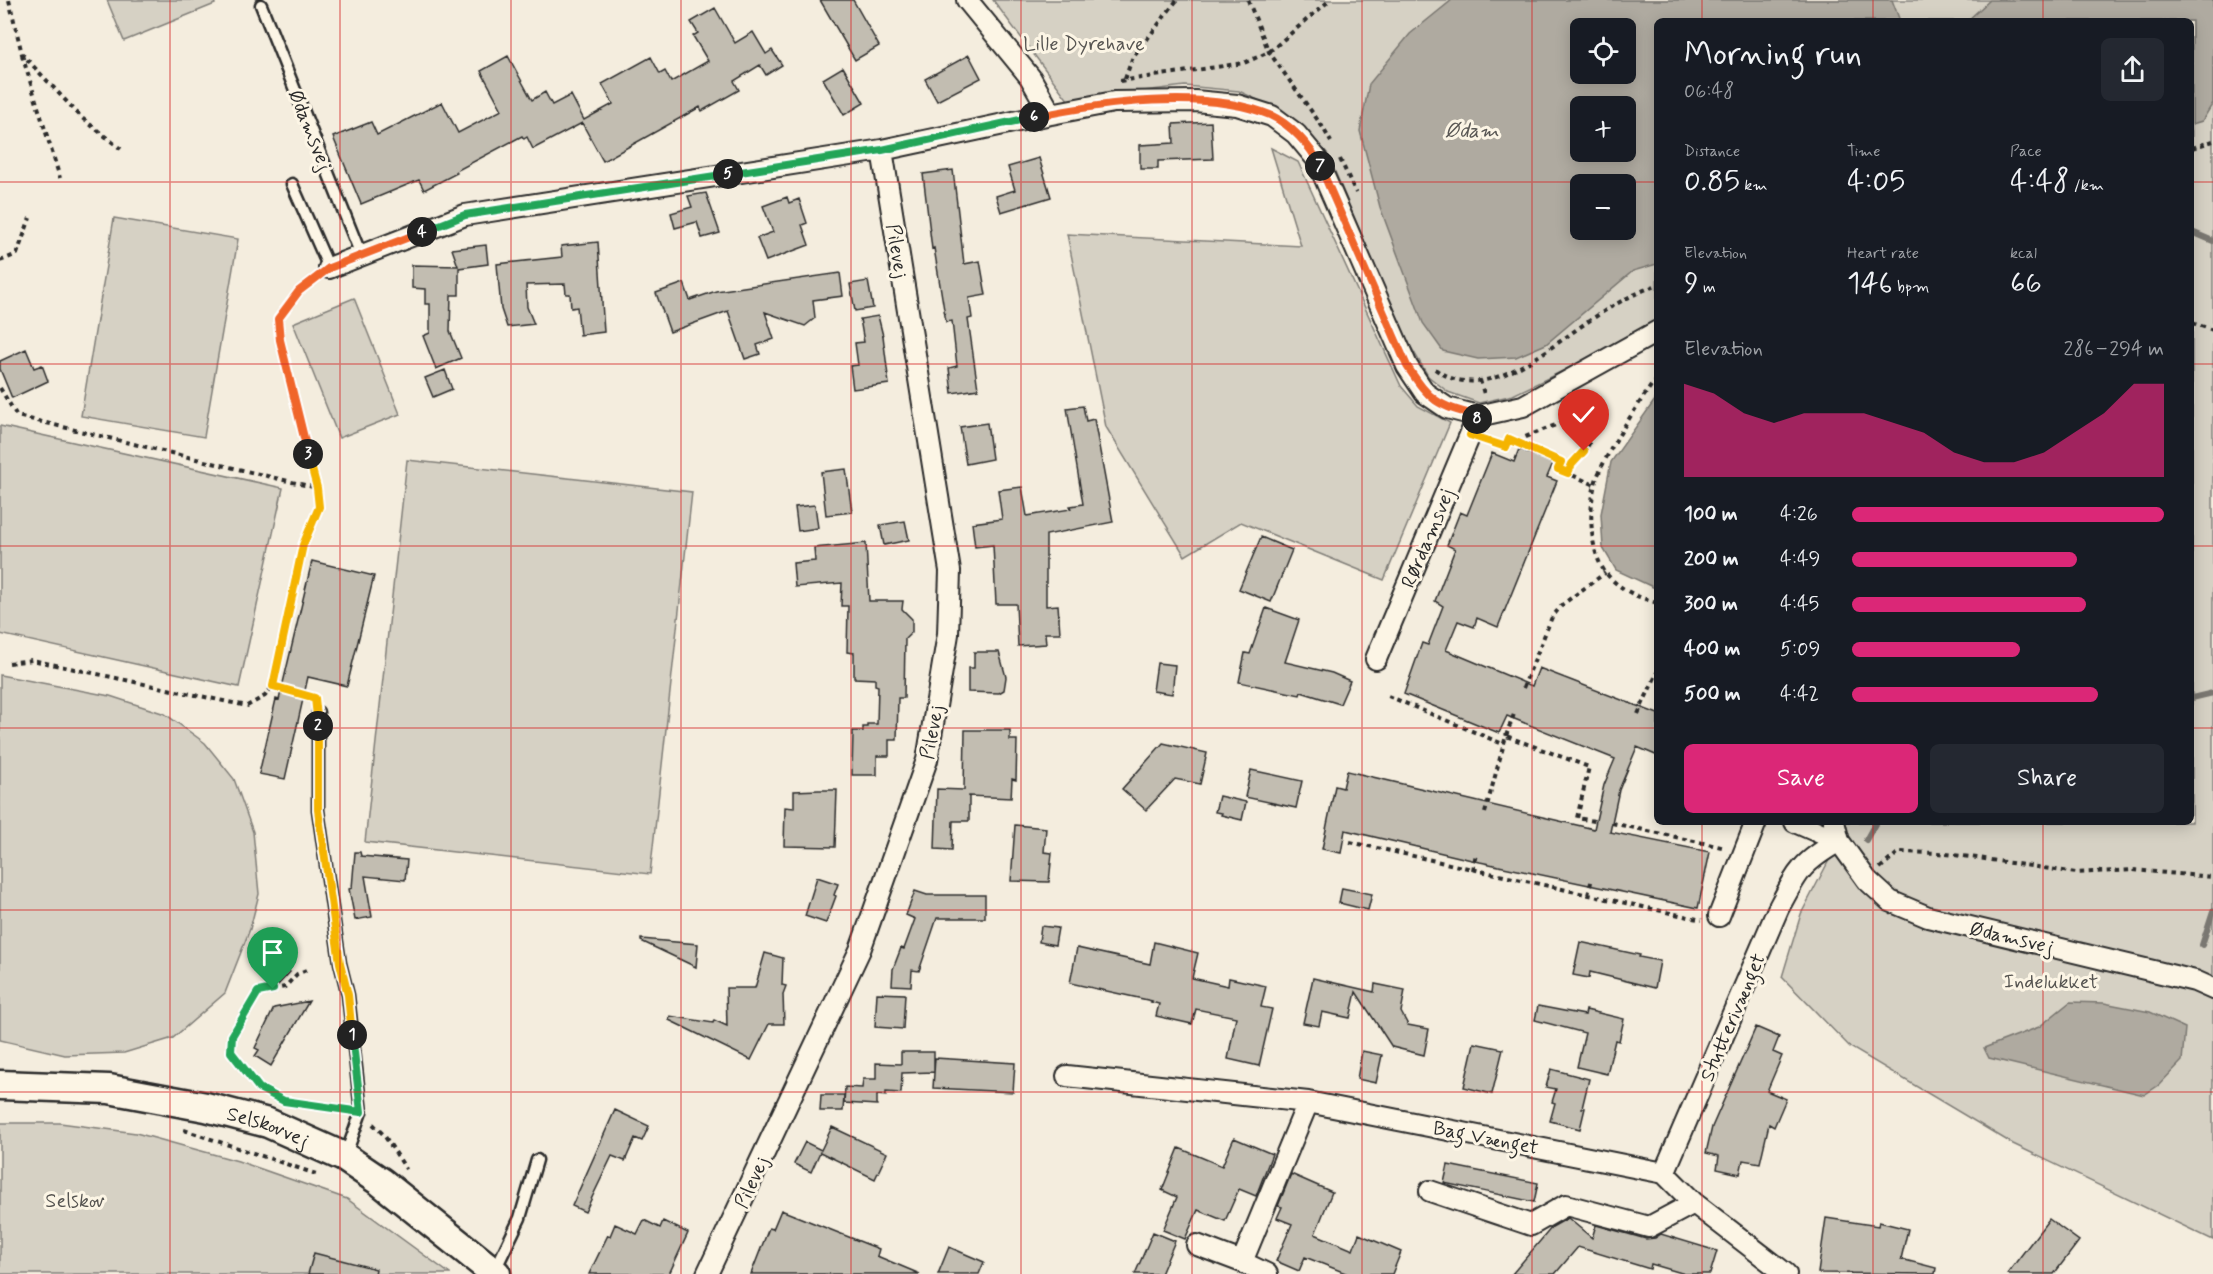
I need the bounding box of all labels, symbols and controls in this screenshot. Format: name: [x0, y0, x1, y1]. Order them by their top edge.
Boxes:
map controls: [1570, 18, 1636, 240]
button: locate: [1570, 18, 1636, 84]
park label: Lille Dyrehave: [1023, 31, 1145, 58]
text: Morning run: [1684, 33, 1862, 77]
button: share: [2101, 38, 2164, 101]
text: 06:48: [1684, 78, 1734, 105]
street label: Ødamsvej: [281, 86, 338, 175]
button: +: [1570, 96, 1636, 162]
pin: 6: [1019, 102, 1049, 132]
text: 6: [1030, 106, 1038, 127]
water label: Ødam: [1445, 117, 1499, 145]
text: Distance: [1684, 141, 1740, 162]
text: Time: [1847, 141, 1881, 162]
text: Pace: [2010, 141, 2042, 162]
pin: 7: [1305, 151, 1335, 181]
text: 7: [1315, 155, 1325, 176]
pin: 5: [713, 159, 743, 189]
text: 0.85: [1684, 162, 1740, 201]
text: 4:05: [1847, 162, 1905, 201]
text: 4:48: [2010, 162, 2069, 201]
text: 5: [723, 163, 733, 184]
button: −: [1570, 174, 1636, 240]
text: km: [1740, 175, 1768, 196]
text: /km: [2069, 175, 2104, 196]
pin: 4: [407, 217, 437, 247]
text: 4: [417, 221, 427, 242]
street label: Pilevej: [879, 222, 914, 280]
text: Elevation: [1684, 243, 1747, 264]
text: Heart rate: [1847, 243, 1919, 264]
text: kcal: [2010, 243, 2037, 264]
text: 9: [1684, 264, 1699, 303]
text: 146: [1847, 264, 1893, 303]
text: 66: [2010, 264, 2042, 303]
text: m: [1699, 277, 1716, 298]
text: bpm: [1893, 277, 1929, 298]
text: Elevation: [1684, 336, 1763, 363]
text: 286–294 m: [2064, 336, 2164, 363]
pin: [1558, 389, 1609, 451]
icon: check: [1567, 398, 1600, 431]
pin: 8: [1462, 404, 1492, 434]
text: 8: [1472, 408, 1482, 429]
pin: 3: [293, 439, 323, 469]
text: 3: [304, 443, 312, 464]
street label: Rørdamsvej: [1395, 485, 1461, 592]
text: 100 m: [1684, 501, 1738, 528]
text: 4:26: [1780, 501, 1818, 528]
text: 200 m: [1684, 546, 1739, 573]
text: 4:49: [1780, 546, 1821, 573]
text: 300 m: [1684, 591, 1738, 618]
text: 4:45: [1780, 591, 1819, 618]
text: 400 m: [1684, 636, 1740, 663]
text: 5:09: [1780, 636, 1820, 663]
text: 500 m: [1684, 681, 1741, 708]
text: 4:42: [1780, 681, 1819, 708]
street label: Pilevej: [914, 703, 951, 762]
pin: 2: [303, 711, 333, 741]
text: 2: [314, 715, 322, 736]
button: Save: [1684, 744, 1918, 813]
button: Share: [1930, 744, 2164, 813]
street label: Ødamsvej: [1967, 916, 2056, 961]
pin: [247, 927, 298, 989]
icon: arrive: [256, 936, 289, 969]
street label: Stutterivænget: [1694, 949, 1774, 1087]
park label: Indelukket: [2004, 969, 2098, 996]
pin: 1: [337, 1020, 367, 1050]
text: 1: [348, 1024, 356, 1045]
street label: Selskovvej: [224, 1101, 313, 1155]
street label: Bag Vænget: [1430, 1115, 1541, 1164]
street label: Pilevej: [729, 1152, 776, 1213]
park label: Selskov: [45, 1188, 105, 1215]

